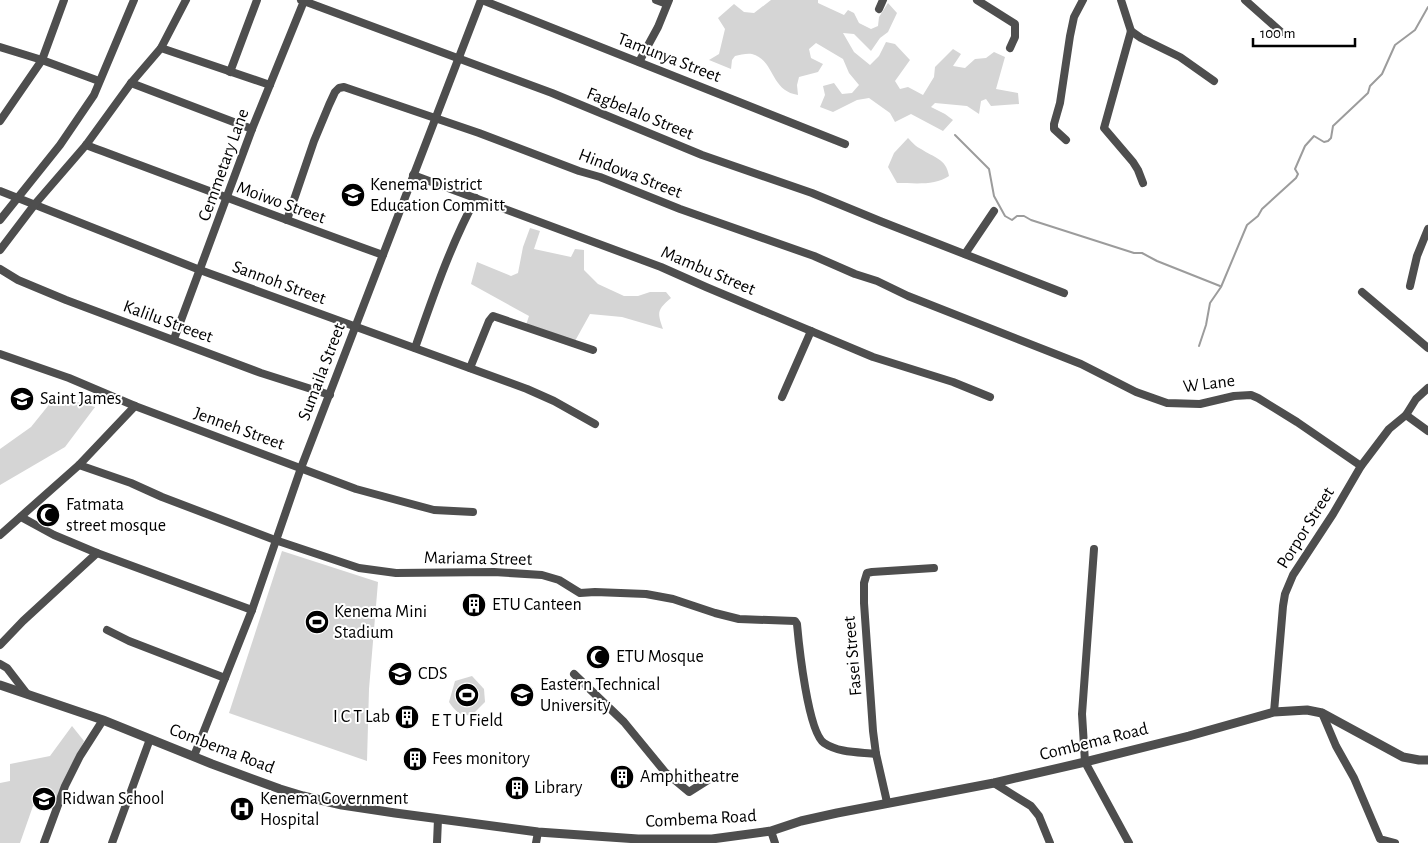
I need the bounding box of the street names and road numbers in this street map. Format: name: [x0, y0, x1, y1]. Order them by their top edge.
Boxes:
street label: Tamunya Street: [615, 30, 723, 86]
street label: Fagbelalo Street: [584, 84, 696, 144]
street label: Cemmetary Lane: [195, 106, 253, 224]
street label: Hindowa Street: [576, 146, 685, 202]
street label: Moiwo Street: [234, 179, 328, 227]
street label: Mambu Street: [658, 243, 758, 299]
street label: Sannoh Street: [230, 258, 328, 308]
street label: Kalilu Streeet: [121, 297, 216, 347]
street label: Sumaila Street: [295, 321, 349, 423]
street label: W Lane: [1182, 372, 1236, 396]
street label: Jenneh Street: [191, 404, 287, 454]
street label: Porpor Street: [1274, 484, 1338, 572]
street label: Mariama Street: [424, 549, 533, 569]
street label: Fasei Street: [841, 615, 865, 697]
street label: Combema Road: [1038, 720, 1150, 764]
street label: Combema Road: [167, 721, 277, 777]
street label: Combema Road: [645, 807, 757, 831]

